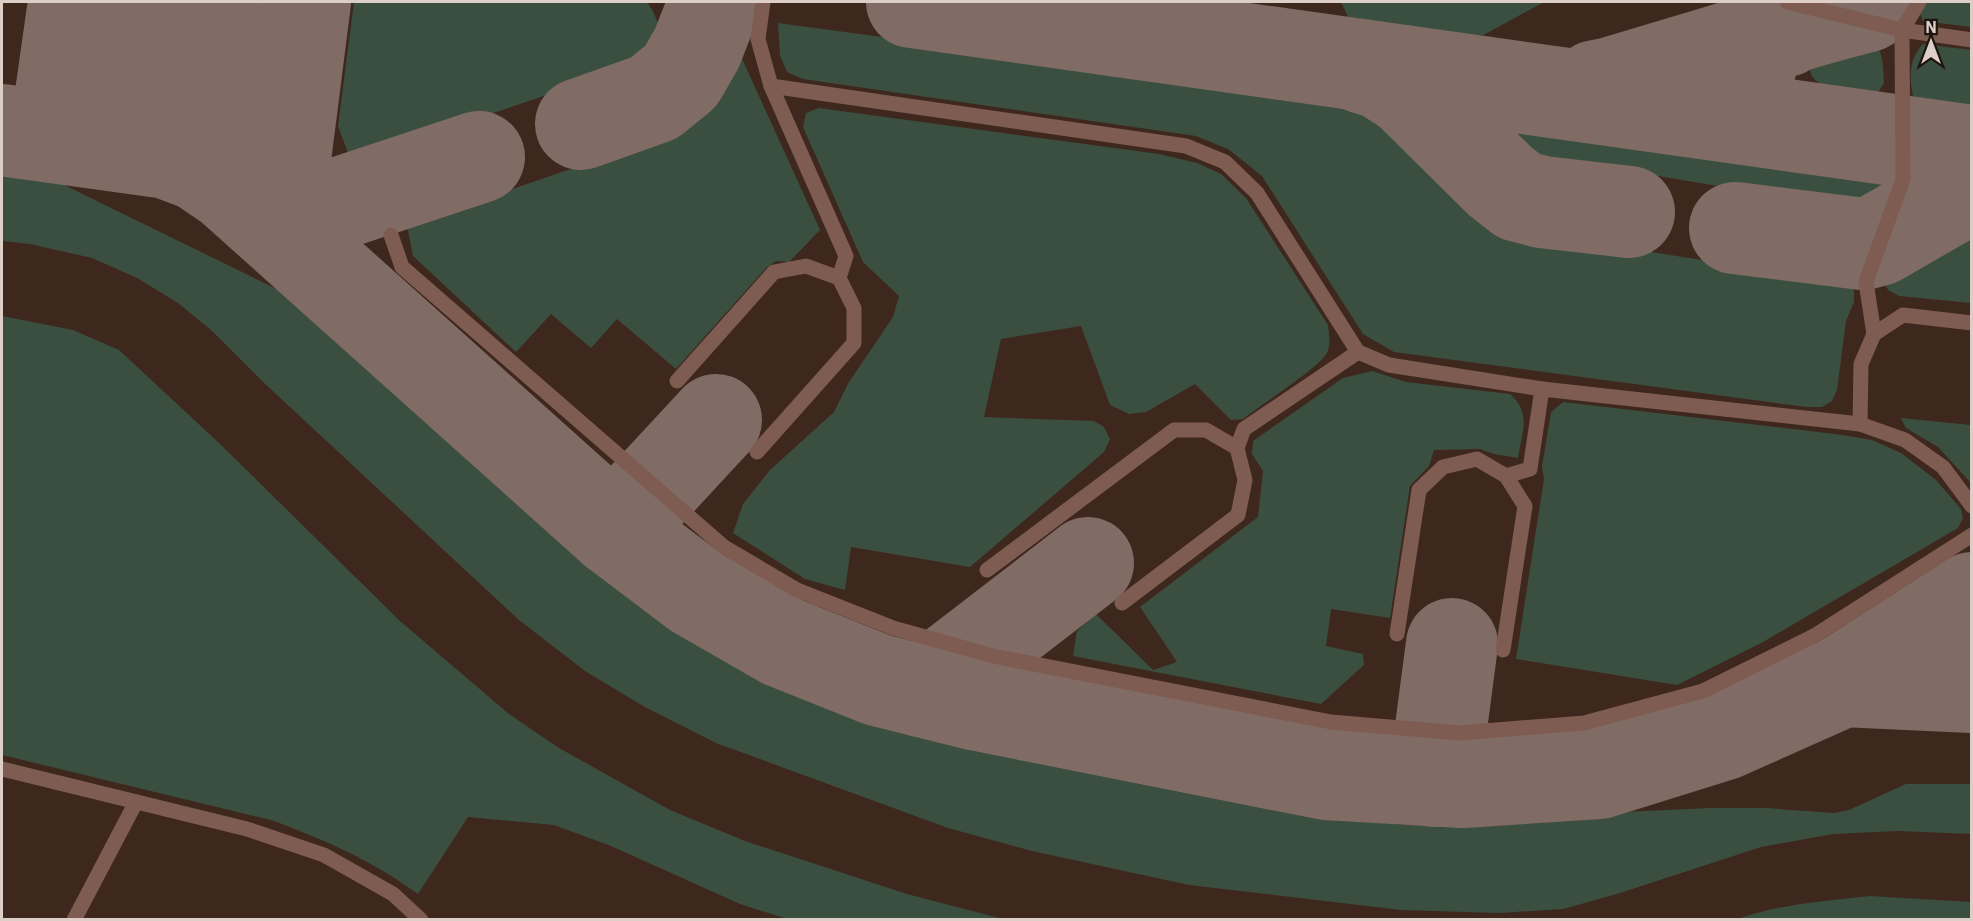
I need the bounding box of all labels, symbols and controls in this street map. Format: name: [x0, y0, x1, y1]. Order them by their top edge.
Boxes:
north arrow: [1901, 12, 1961, 72]
text: N: [1925, 17, 1937, 37]

